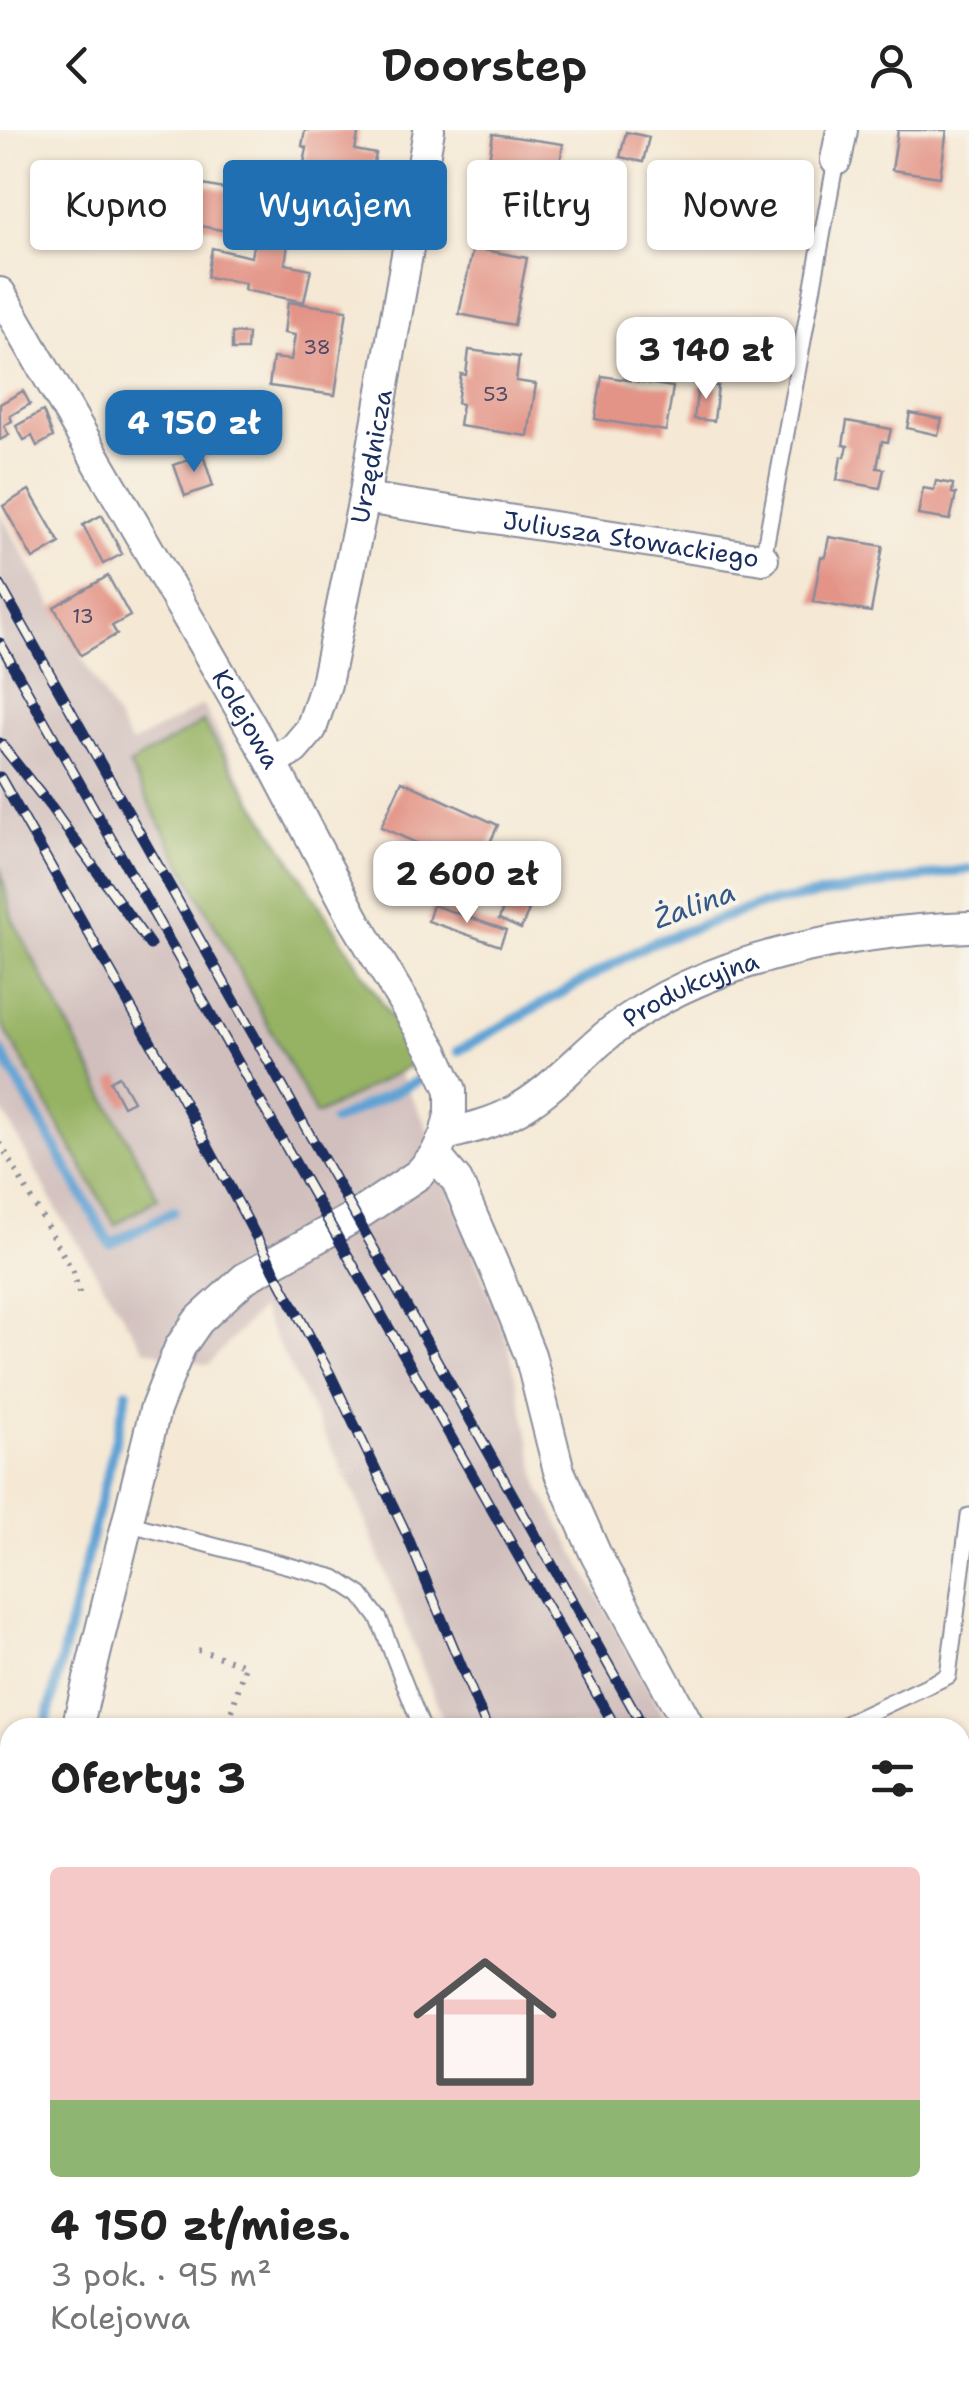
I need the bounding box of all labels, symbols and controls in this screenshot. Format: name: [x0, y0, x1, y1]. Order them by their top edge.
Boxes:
text: Doorstep: [382, 35, 587, 95]
icon: back: [50, 38, 105, 93]
icon: person: [864, 38, 919, 93]
chip: Kupno: [30, 160, 203, 250]
chip: Wynajem: [223, 160, 447, 250]
chip: Filtry: [467, 160, 627, 250]
chip: Nowe: [647, 160, 814, 250]
pin: 3 140 zł: [603, 317, 809, 402]
text: 3 140 zł: [638, 328, 774, 371]
house number: 38: [303, 334, 331, 360]
house number: 53: [483, 381, 509, 407]
street label: Urzędnicza: [342, 386, 400, 526]
pin: 4 150 zł: [91, 390, 297, 475]
text: 4 150 zł: [127, 401, 261, 444]
street label: Juliusza Słowackiego: [500, 502, 761, 575]
house number: 13: [72, 603, 94, 629]
street label: Kolejowa: [204, 663, 289, 775]
pin: 2 600 zł: [364, 841, 570, 926]
text: 2 600 zł: [395, 852, 539, 895]
water label: Żalina: [647, 873, 741, 937]
street label: Produkcyjna: [616, 943, 763, 1035]
text: Oferty: 3: [50, 1750, 246, 1806]
icon: filters: [865, 1751, 920, 1806]
icon: home: [395, 1932, 575, 2112]
text: 4 150 zł/mies.: [50, 2197, 351, 2253]
text: 3 pok. · 95 m²: [50, 2253, 272, 2296]
text: Kolejowa: [50, 2296, 190, 2339]

